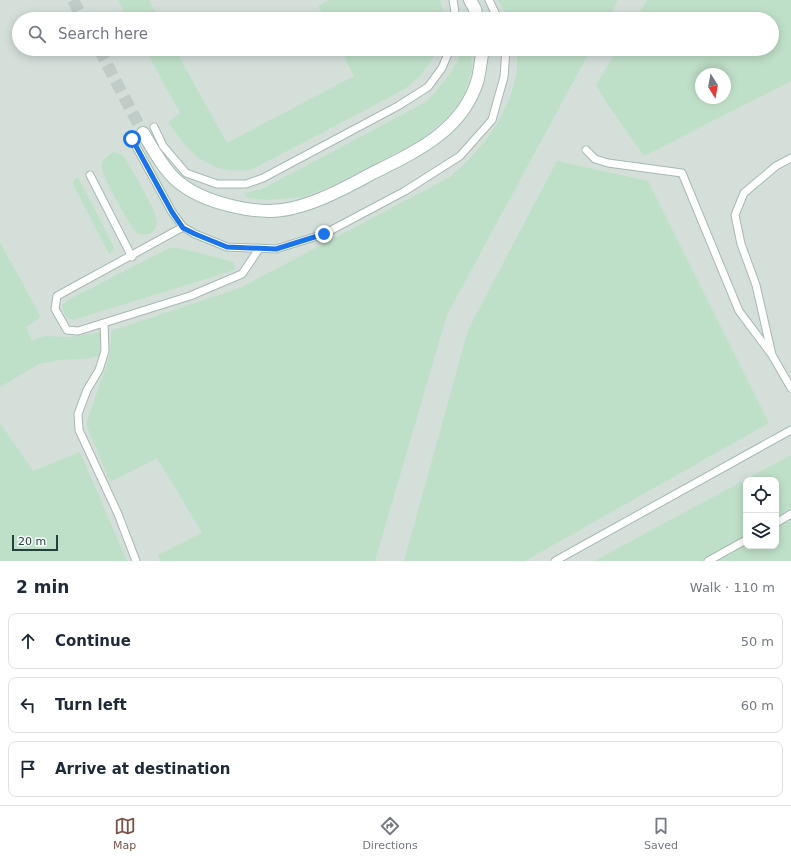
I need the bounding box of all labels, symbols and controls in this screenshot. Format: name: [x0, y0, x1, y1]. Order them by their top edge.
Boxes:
search box: [12, 12, 779, 56]
icon: search: [26, 23, 48, 45]
text: Search here: [58, 25, 148, 43]
north arrow: [695, 68, 731, 104]
route start: [123, 130, 141, 148]
route end: [315, 225, 333, 243]
map controls: [743, 477, 779, 549]
button: locate: [743, 477, 779, 513]
button: layers: [743, 513, 779, 549]
scale bar: [12, 533, 58, 552]
text: 20 m: [18, 535, 46, 548]
text: 2 min: [16, 577, 69, 597]
text: Walk · 110 m: [690, 580, 775, 595]
icon: ahead: [17, 630, 39, 652]
text: Continue: [55, 632, 131, 650]
text: 50 m: [741, 634, 774, 649]
icon: left: [17, 694, 39, 716]
text: Turn left: [55, 696, 127, 714]
text: 60 m: [741, 698, 774, 713]
icon: arrive: [17, 758, 39, 780]
text: Arrive at destination: [55, 760, 230, 778]
tab: Map: [113, 815, 136, 852]
tab: Directions: [362, 815, 418, 852]
tab: Saved: [644, 815, 678, 852]

